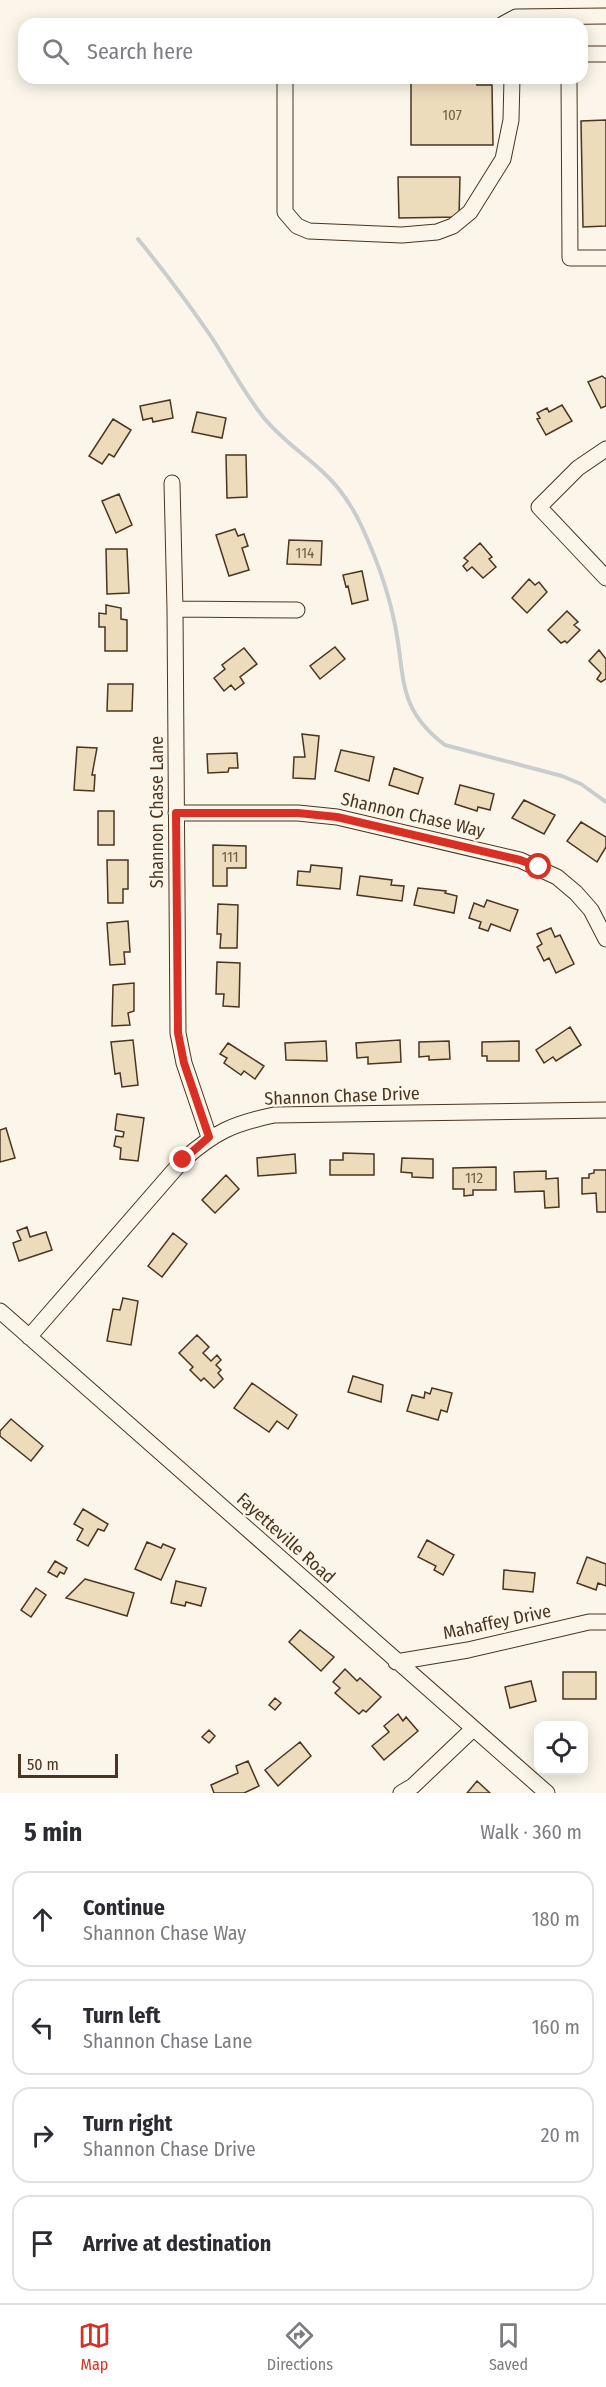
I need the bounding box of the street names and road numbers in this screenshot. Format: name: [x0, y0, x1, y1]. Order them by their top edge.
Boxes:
street label: Shannon Chase Lane: [146, 736, 168, 888]
street label: Shannon Chase Way: [339, 788, 487, 842]
street label: Shannon Chase Drive: [264, 1082, 420, 1110]
street label: Fayetteville Road: [232, 1488, 340, 1588]
street label: Mahaffey Drive: [441, 1600, 553, 1644]

